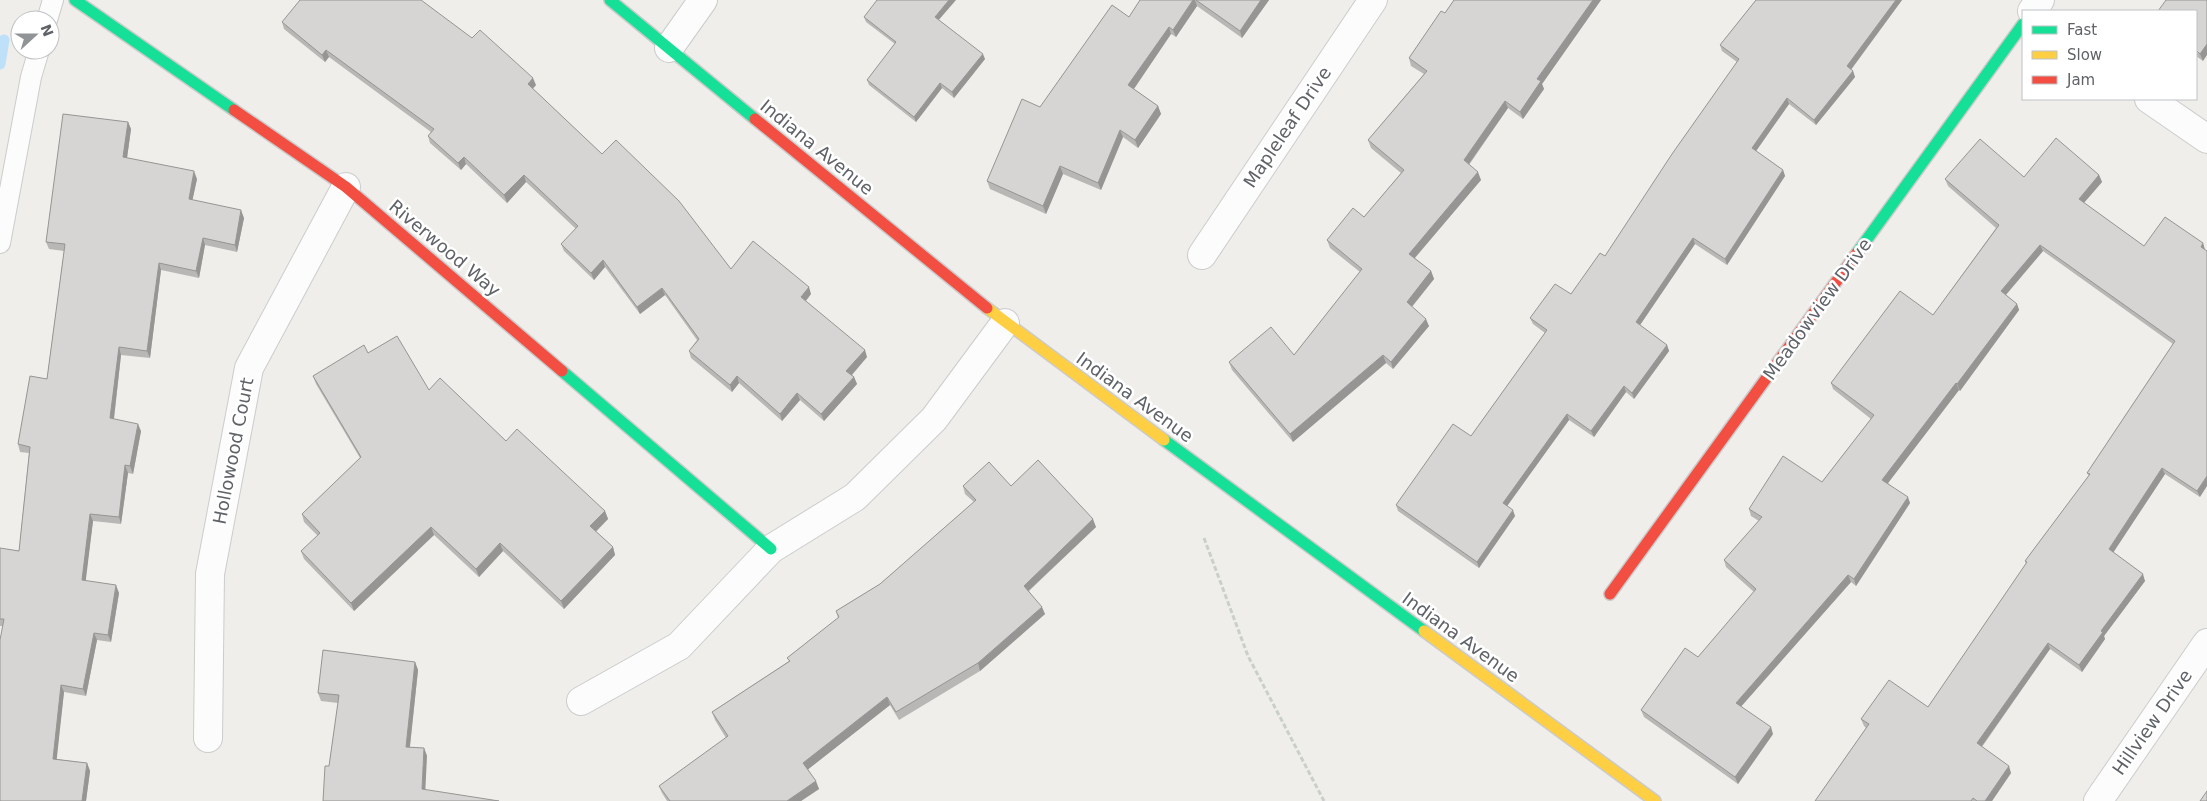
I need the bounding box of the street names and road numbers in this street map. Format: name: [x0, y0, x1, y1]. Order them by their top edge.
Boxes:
street label: Mapleleaf Drive: [1239, 63, 1335, 191]
street label: Indiana Avenue: [756, 95, 878, 199]
street label: Riverwood Way: [385, 195, 505, 301]
street label: Meadowview Drive: [1759, 234, 1875, 384]
street label: Indiana Avenue: [1073, 348, 1197, 446]
street label: Hollowood Court: [208, 376, 258, 526]
street label: Indiana Avenue: [1399, 588, 1523, 686]
street label: Hillview Drive: [2108, 665, 2196, 779]

